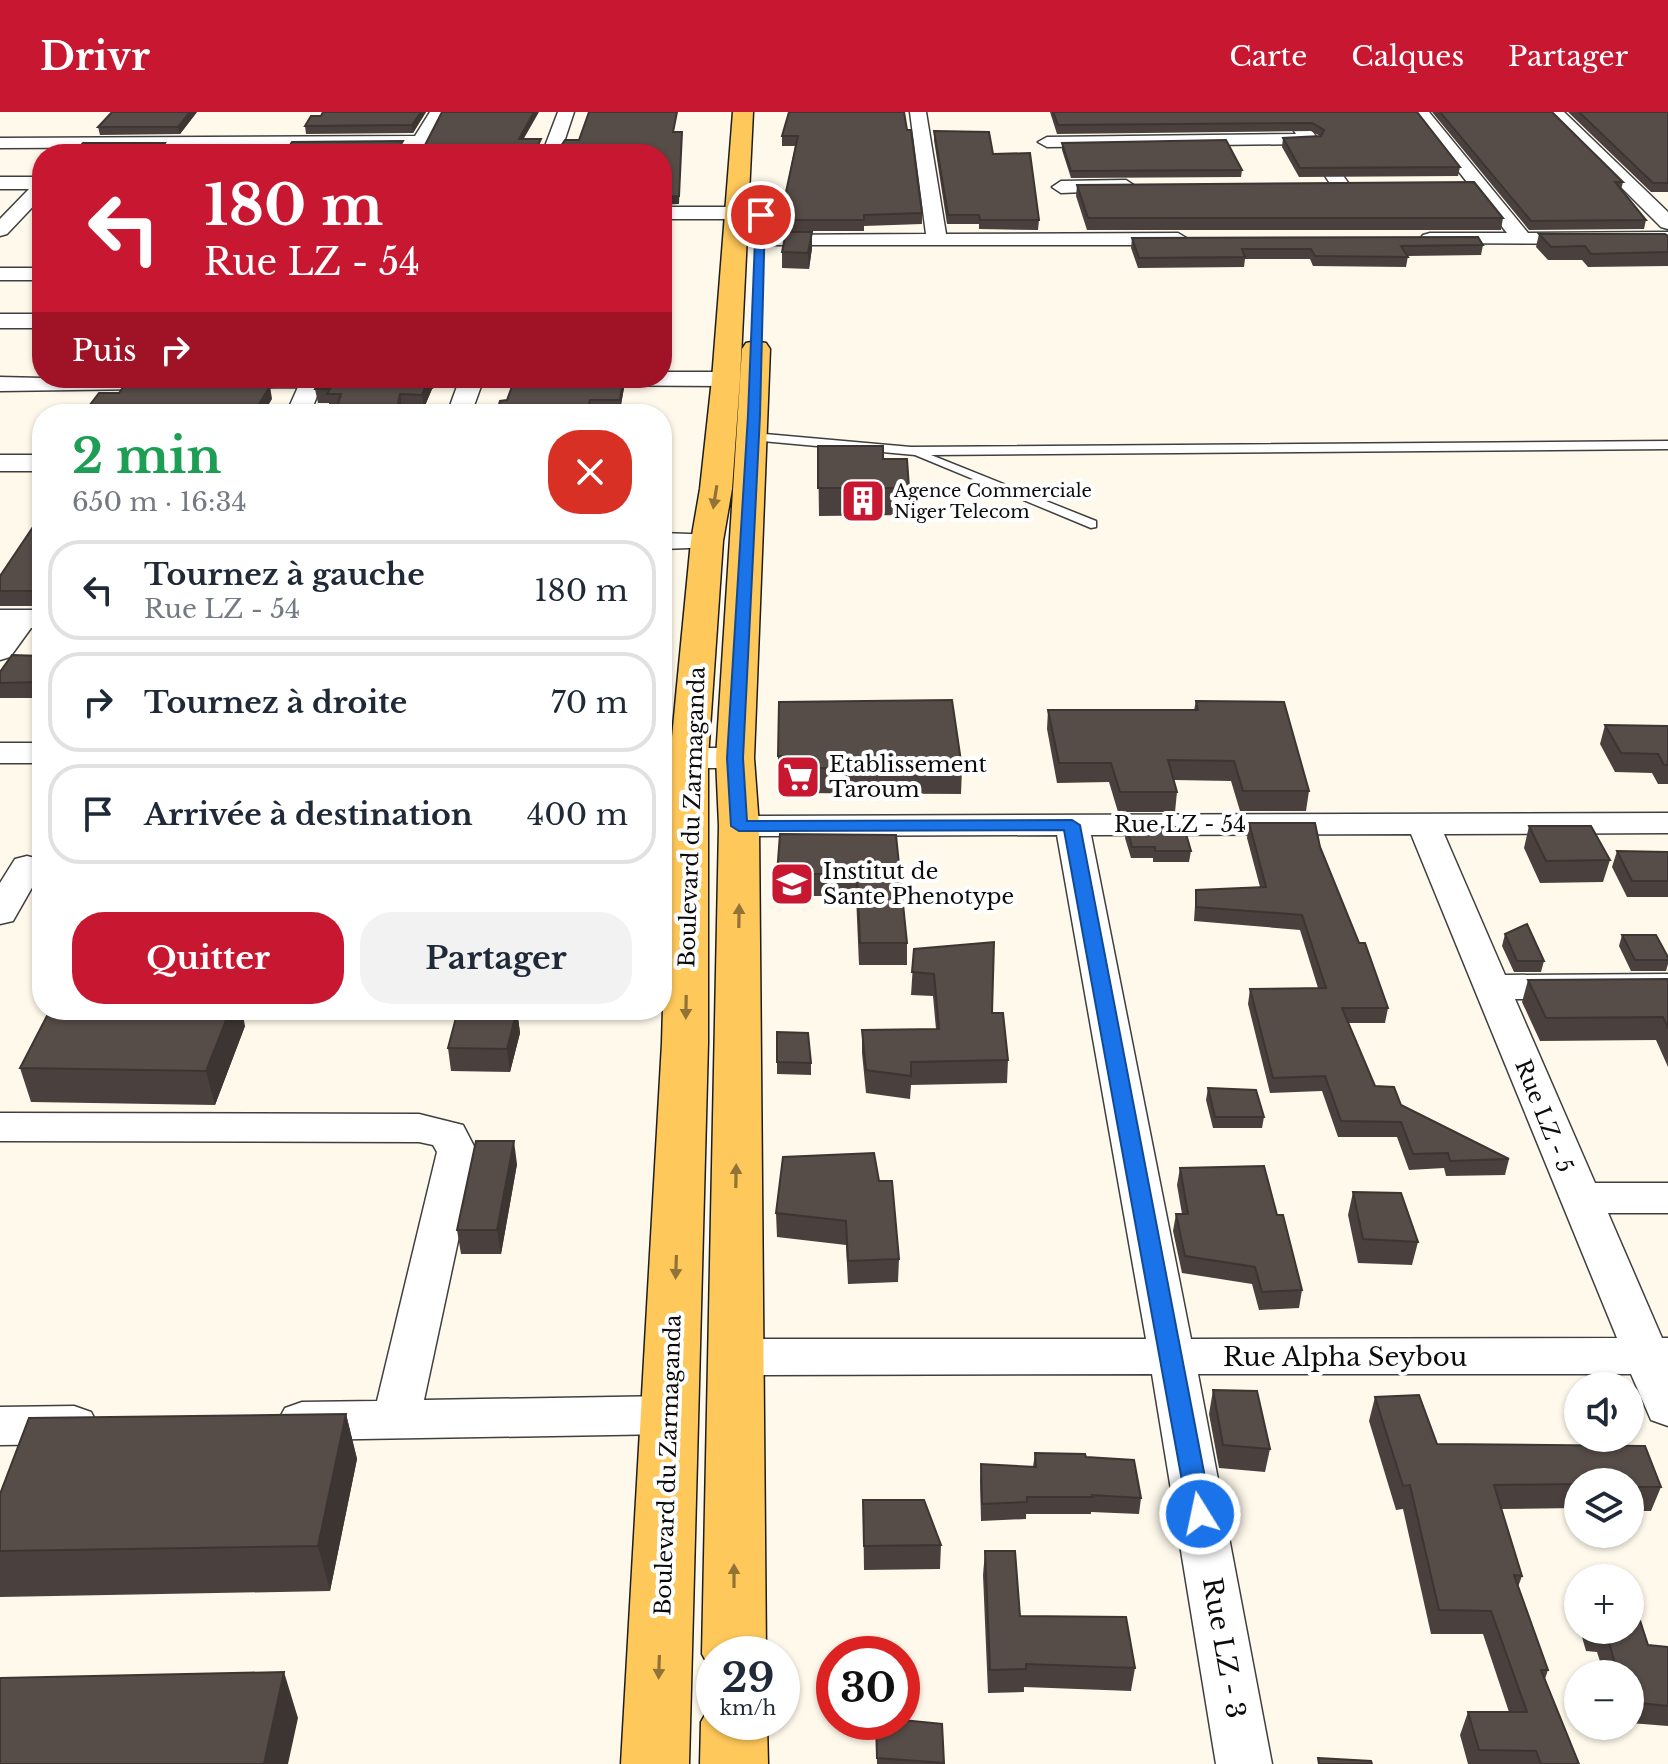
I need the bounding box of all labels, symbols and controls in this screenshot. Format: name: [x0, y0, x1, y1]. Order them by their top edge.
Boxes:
text: Drivr: [40, 33, 150, 80]
text: Carte: [1229, 39, 1307, 74]
text: Calques: [1351, 39, 1464, 74]
text: Partager: [1508, 39, 1628, 74]
text: 180 m: [204, 171, 383, 240]
icon: left: [72, 176, 176, 280]
pin: [727, 181, 795, 249]
icon: arrive: [739, 193, 783, 237]
text: Rue LZ - 54: [204, 240, 420, 285]
icon: right: [153, 328, 197, 372]
text: Puis: [72, 332, 137, 369]
text: 2 min: [72, 426, 221, 486]
button: close: [548, 430, 632, 514]
building icon: Agence Commerciale Niger Telecom: [839, 477, 887, 525]
place label: Agence Commerciale Niger Telecom: [893, 480, 1092, 523]
one-way arrow: [708, 485, 720, 510]
text: 650 m · 16:34: [72, 486, 247, 518]
text: Tournez à gauche: [144, 556, 425, 593]
icon: left: [76, 568, 120, 612]
text: 180 m: [534, 572, 628, 609]
text: Rue LZ - 54: [144, 593, 300, 625]
street label: Boulevard du Zarmaganda: [673, 665, 711, 968]
icon: right: [76, 680, 120, 724]
text: Tournez à droite: [144, 684, 407, 721]
text: 70 m: [551, 684, 628, 721]
place label: Etablissement Taroum: [829, 751, 987, 803]
supermarket icon: Etablissement Taroum: [774, 753, 822, 801]
icon: arrive: [76, 792, 120, 836]
text: Arrivée à destination: [144, 796, 473, 833]
text: 400 m: [527, 796, 628, 833]
street label: Rue LZ - 54: [1114, 811, 1246, 838]
place label: Institut de Sante Phenotype: [823, 858, 1014, 910]
school or university icon: Institut de Sante Phenotype: [768, 860, 816, 908]
one-way arrow: [732, 903, 745, 928]
button: Quitter: [72, 912, 344, 1004]
button: Partager: [360, 912, 632, 1004]
one-way arrow: [679, 995, 692, 1020]
street label: Rue LZ - 5: [1509, 1056, 1579, 1176]
one-way arrow: [730, 1163, 742, 1188]
one-way arrow: [669, 1255, 682, 1280]
street label: Boulevard du Zarmaganda: [649, 1313, 687, 1616]
street label: Rue Alpha Seybou: [1223, 1341, 1467, 1373]
map controls: [1564, 1372, 1644, 1740]
button: sound: [1564, 1372, 1644, 1452]
button: layers: [1564, 1468, 1644, 1548]
position arrow: [1158, 1472, 1242, 1556]
one-way arrow: [728, 1563, 740, 1588]
button: +: [1564, 1564, 1644, 1644]
street label: Rue LZ - 3: [1196, 1575, 1252, 1721]
speed limit sign: 30: [816, 1636, 920, 1740]
text: 29: [722, 1653, 775, 1703]
one-way arrow: [653, 1655, 666, 1680]
button: −: [1564, 1660, 1644, 1740]
text: km/h: [720, 1696, 776, 1720]

